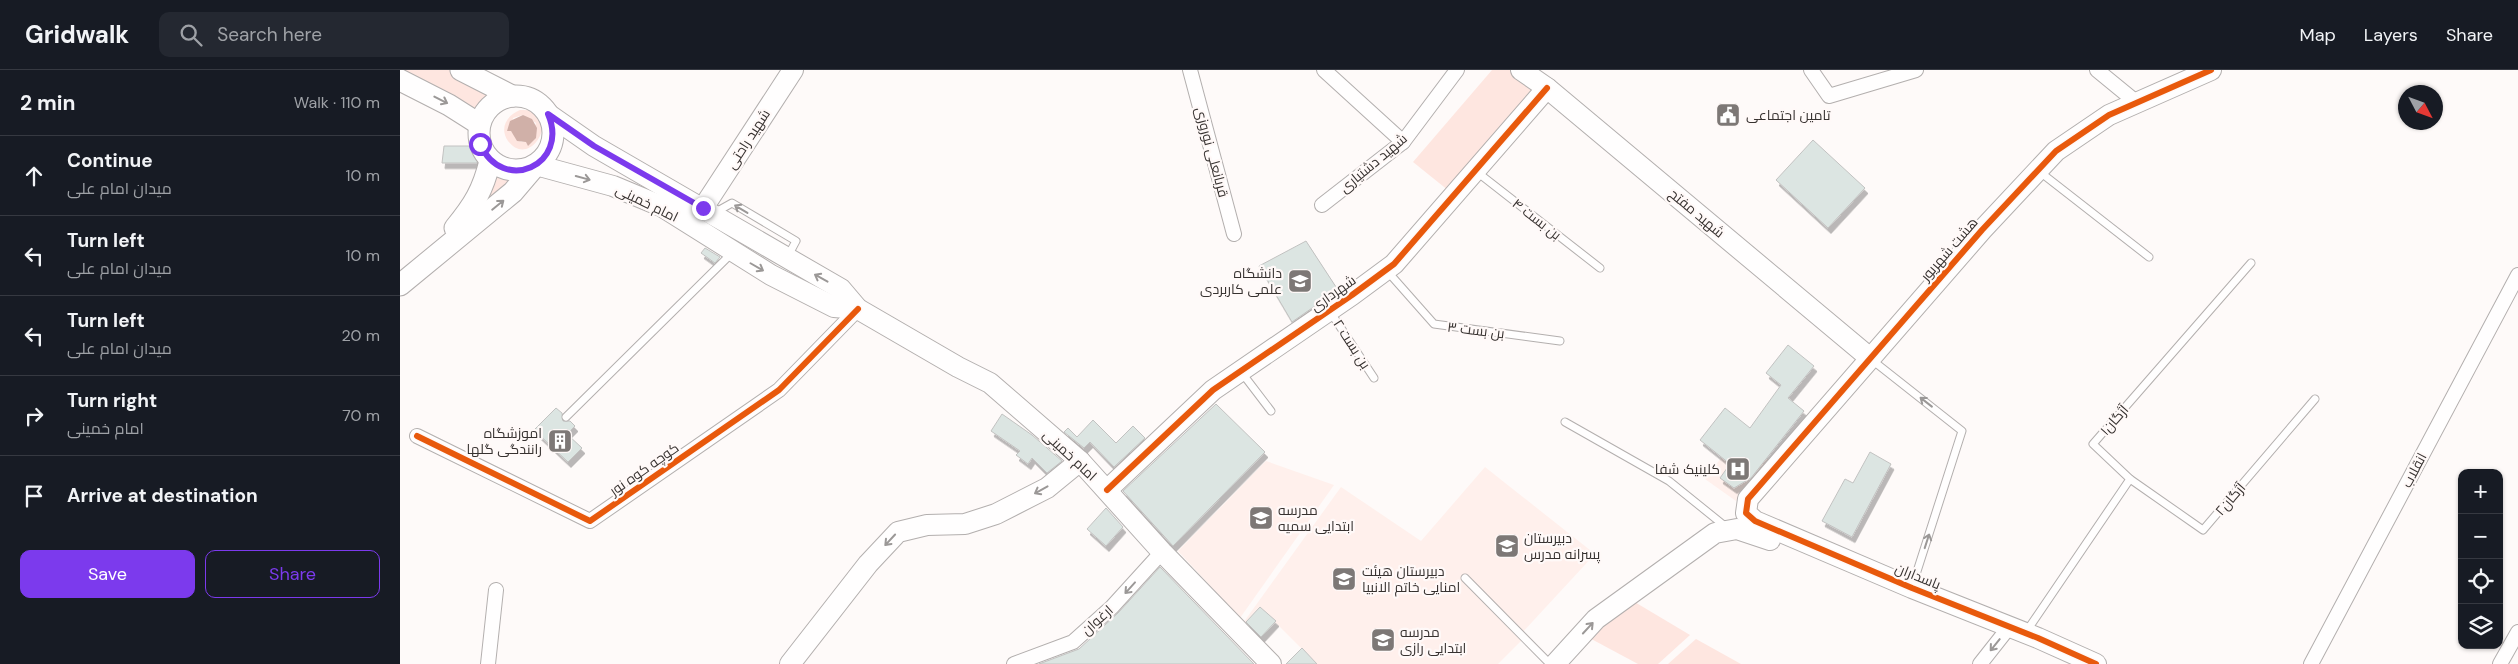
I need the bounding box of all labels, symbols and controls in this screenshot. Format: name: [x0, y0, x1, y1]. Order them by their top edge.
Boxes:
search box: [159, 12, 509, 57]
text: Gridwalk: [25, 19, 129, 50]
icon: search: [177, 21, 205, 49]
text: Search here: [217, 22, 322, 47]
text: Map: [2300, 23, 2336, 47]
text: Layers: [2364, 23, 2418, 47]
text: Share: [2446, 23, 2493, 47]
north arrow: [2398, 85, 2443, 130]
text: 2 min: [20, 89, 76, 117]
text: Walk · 110 m: [294, 92, 380, 113]
one-way arrow: [433, 95, 448, 105]
public building icon: تامین اجتماعی: [1715, 102, 1741, 128]
street label: قربانعلی نوروزی: [1191, 105, 1233, 199]
street label: شهید راحتی: [722, 106, 774, 172]
place label: تامین اجتماعی: [1746, 106, 1831, 124]
street label: شهید دشتیاری: [1335, 129, 1411, 197]
route start: [469, 133, 492, 156]
text: Continue: [67, 148, 153, 173]
icon: ahead: [20, 162, 48, 190]
text: 10 m: [346, 165, 380, 186]
one-way arrow: [574, 173, 590, 183]
text: میدان امام علی: [67, 178, 172, 199]
street label: امام خمینی: [612, 180, 681, 227]
street label: شهید مفتح: [1666, 185, 1728, 241]
street label: بن بست ۴: [1509, 194, 1565, 244]
route end: [692, 197, 715, 220]
one-way arrow: [491, 199, 504, 210]
one-way arrow: [735, 203, 749, 213]
street label: هشت شهریور: [1916, 213, 1982, 285]
text: Turn left: [67, 228, 145, 253]
icon: left: [20, 242, 48, 270]
text: 10 m: [346, 245, 380, 266]
text: میدان امام علی: [67, 258, 172, 279]
one-way arrow: [750, 263, 764, 273]
place label: دانشگاه علمی کاربردی: [1200, 264, 1282, 298]
school or university icon: دانشگاه علمی کاربردی: [1287, 268, 1313, 294]
street label: شهرداری: [1307, 271, 1359, 315]
one-way arrow: [815, 273, 829, 283]
text: Turn left: [67, 308, 145, 333]
street label: بن بست ۲: [1329, 316, 1375, 372]
street label: بن بست ۳: [1446, 318, 1506, 342]
icon: left: [20, 322, 48, 350]
text: 20 m: [341, 325, 380, 346]
text: میدان امام علی: [67, 338, 172, 359]
text: Turn right: [67, 388, 157, 413]
one-way arrow: [1919, 397, 1933, 407]
street label: ۱آژگان: [2096, 401, 2132, 439]
icon: right: [20, 402, 48, 430]
text: 70 m: [342, 405, 380, 426]
text: امام خمینی: [67, 418, 144, 439]
place label: اموزشگاه رانندگی گلها: [467, 424, 542, 458]
street label: امام خمینی: [1039, 426, 1101, 485]
building icon: اموزشگاه رانندگی گلها: [547, 428, 573, 454]
street label: کوچه کوه نور: [605, 438, 683, 501]
street label: انقلاب: [2397, 449, 2431, 491]
hospital icon: کلینیک شفا: [1725, 456, 1751, 482]
place label: کلینیک شفا: [1655, 460, 1720, 478]
map controls: [2458, 469, 2503, 649]
button: +: [2458, 469, 2503, 514]
street label: ۲آژگان: [2211, 479, 2249, 519]
icon: arrive: [20, 482, 48, 510]
text: Arrive at destination: [67, 483, 258, 508]
one-way arrow: [1034, 486, 1049, 496]
place label: مدرسه ابتدایی سمیه: [1278, 501, 1354, 535]
school or university icon: مدرسه ابتدایی سمیه: [1248, 505, 1274, 531]
button: −: [2458, 514, 2503, 559]
place label: دبیرستان پسرانه مدرس: [1524, 529, 1600, 564]
school or university icon: دبیرستان پسرانه مدرس: [1494, 533, 1520, 559]
one-way arrow: [1922, 533, 1932, 549]
one-way arrow: [884, 534, 896, 546]
button: Save: [20, 550, 195, 598]
button: Share: [205, 550, 380, 598]
street label: پاسداران: [1892, 559, 1944, 594]
button: locate: [2458, 559, 2503, 604]
place label: دبیرستان هیئت امنایی خاتم الانبیا: [1362, 562, 1460, 597]
school or university icon: دبیرستان هیئت امنایی خاتم الانبیا: [1331, 566, 1357, 592]
one-way arrow: [1124, 581, 1136, 594]
street label: ارغوان: [1077, 601, 1117, 639]
button: layers: [2458, 604, 2503, 649]
one-way arrow: [1582, 622, 1594, 635]
place label: مدرسه ابتدایی رازی: [1400, 623, 1466, 657]
school or university icon: مدرسه ابتدایی رازی: [1370, 627, 1396, 653]
one-way arrow: [1989, 638, 2000, 651]

